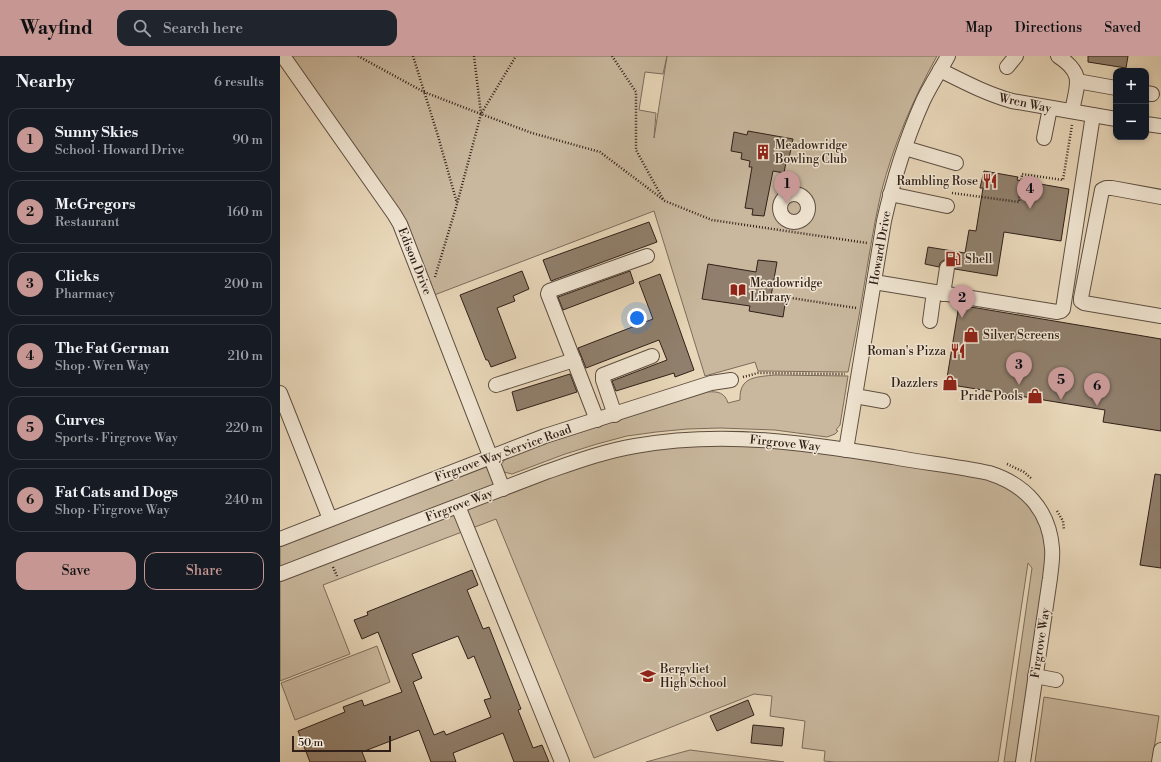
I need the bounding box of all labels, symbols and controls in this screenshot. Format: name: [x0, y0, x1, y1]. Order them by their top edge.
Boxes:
search box: [117, 10, 397, 46]
text: Wayfind: [20, 16, 93, 40]
icon: search: [131, 17, 153, 39]
text: Search here: [163, 19, 243, 38]
text: Map: [965, 19, 993, 37]
text: Directions: [1015, 19, 1082, 37]
text: Saved: [1104, 19, 1141, 37]
map controls: [1113, 68, 1149, 140]
button: +: [1113, 68, 1149, 104]
text: Nearby: [16, 71, 75, 93]
text: 6 results: [214, 74, 264, 90]
street label: Wren Way: [996, 90, 1053, 116]
button: −: [1113, 104, 1149, 140]
text: Sunny Skies: [55, 123, 138, 142]
text: 1: [27, 132, 33, 148]
text: 90 m: [232, 132, 263, 148]
place label: Meadowridge Bowling Club: [774, 138, 848, 167]
text: School · Howard Drive: [55, 142, 184, 158]
building icon: Meadowridge Bowling Club: [754, 143, 772, 161]
pin: 1: [774, 171, 800, 204]
restaurant icon: Rambling Rose: [981, 172, 999, 190]
place label: Rambling Rose: [896, 174, 978, 189]
pin: 4: [1017, 176, 1043, 209]
text: McGregors: [55, 195, 135, 214]
text: 2: [26, 204, 34, 220]
text: 160 m: [227, 204, 263, 220]
street label: Howard Drive: [867, 210, 894, 287]
text: Restaurant: [55, 214, 120, 230]
street label: Edison Drive: [394, 225, 435, 297]
fuel station icon: Shell: [944, 250, 962, 268]
place label: Shell: [965, 252, 993, 267]
text: Clicks: [55, 267, 99, 286]
text: 3: [26, 276, 34, 292]
text: 200 m: [224, 276, 263, 292]
place label: Meadowridge Library: [750, 276, 823, 305]
library icon: Meadowridge Library: [729, 281, 747, 299]
pin: 2: [949, 285, 975, 318]
text: Pharmacy: [55, 286, 115, 302]
your location: [627, 308, 647, 328]
shop icon: Silver Screens: [962, 326, 980, 344]
place label: Silver Screens: [983, 328, 1060, 343]
text: The Fat German: [55, 339, 169, 358]
restaurant icon: Roman's Pizza: [949, 342, 967, 360]
place label: Roman's Pizza: [867, 344, 947, 359]
text: 4: [26, 348, 34, 364]
text: 210 m: [228, 348, 263, 364]
pin: 3: [1006, 352, 1032, 385]
text: Shop · Wren Way: [55, 358, 150, 374]
pin: 5: [1048, 367, 1074, 400]
pin: 6: [1084, 373, 1110, 406]
shop icon: Dazzlers: [941, 374, 959, 392]
place label: Dazzlers: [891, 376, 938, 391]
shop icon: Pride Pools: [1026, 387, 1044, 405]
place label: Pride Pools: [960, 389, 1023, 404]
text: Curves: [55, 411, 105, 430]
text: 5: [26, 420, 34, 436]
text: 220 m: [225, 420, 263, 436]
street label: Firgrove Way Service Road: [433, 422, 574, 485]
text: Sports · Firgrove Way: [55, 430, 178, 446]
street label: Firgrove Way: [749, 432, 821, 455]
text: Fat Cats and Dogs: [55, 483, 178, 502]
street label: Firgrove Way: [423, 486, 495, 525]
text: 6: [26, 492, 34, 508]
text: 240 m: [225, 492, 263, 508]
text: Shop · Firgrove Way: [55, 502, 170, 518]
button: Save: [16, 552, 136, 590]
button: Share: [144, 552, 264, 590]
street label: Firgrove Way: [1028, 607, 1053, 679]
place label: Bergvliet High School: [659, 662, 727, 691]
school or university icon: Bergvliet High School: [639, 667, 657, 685]
scale bar: [292, 734, 391, 753]
text: 50 m: [298, 736, 323, 750]

